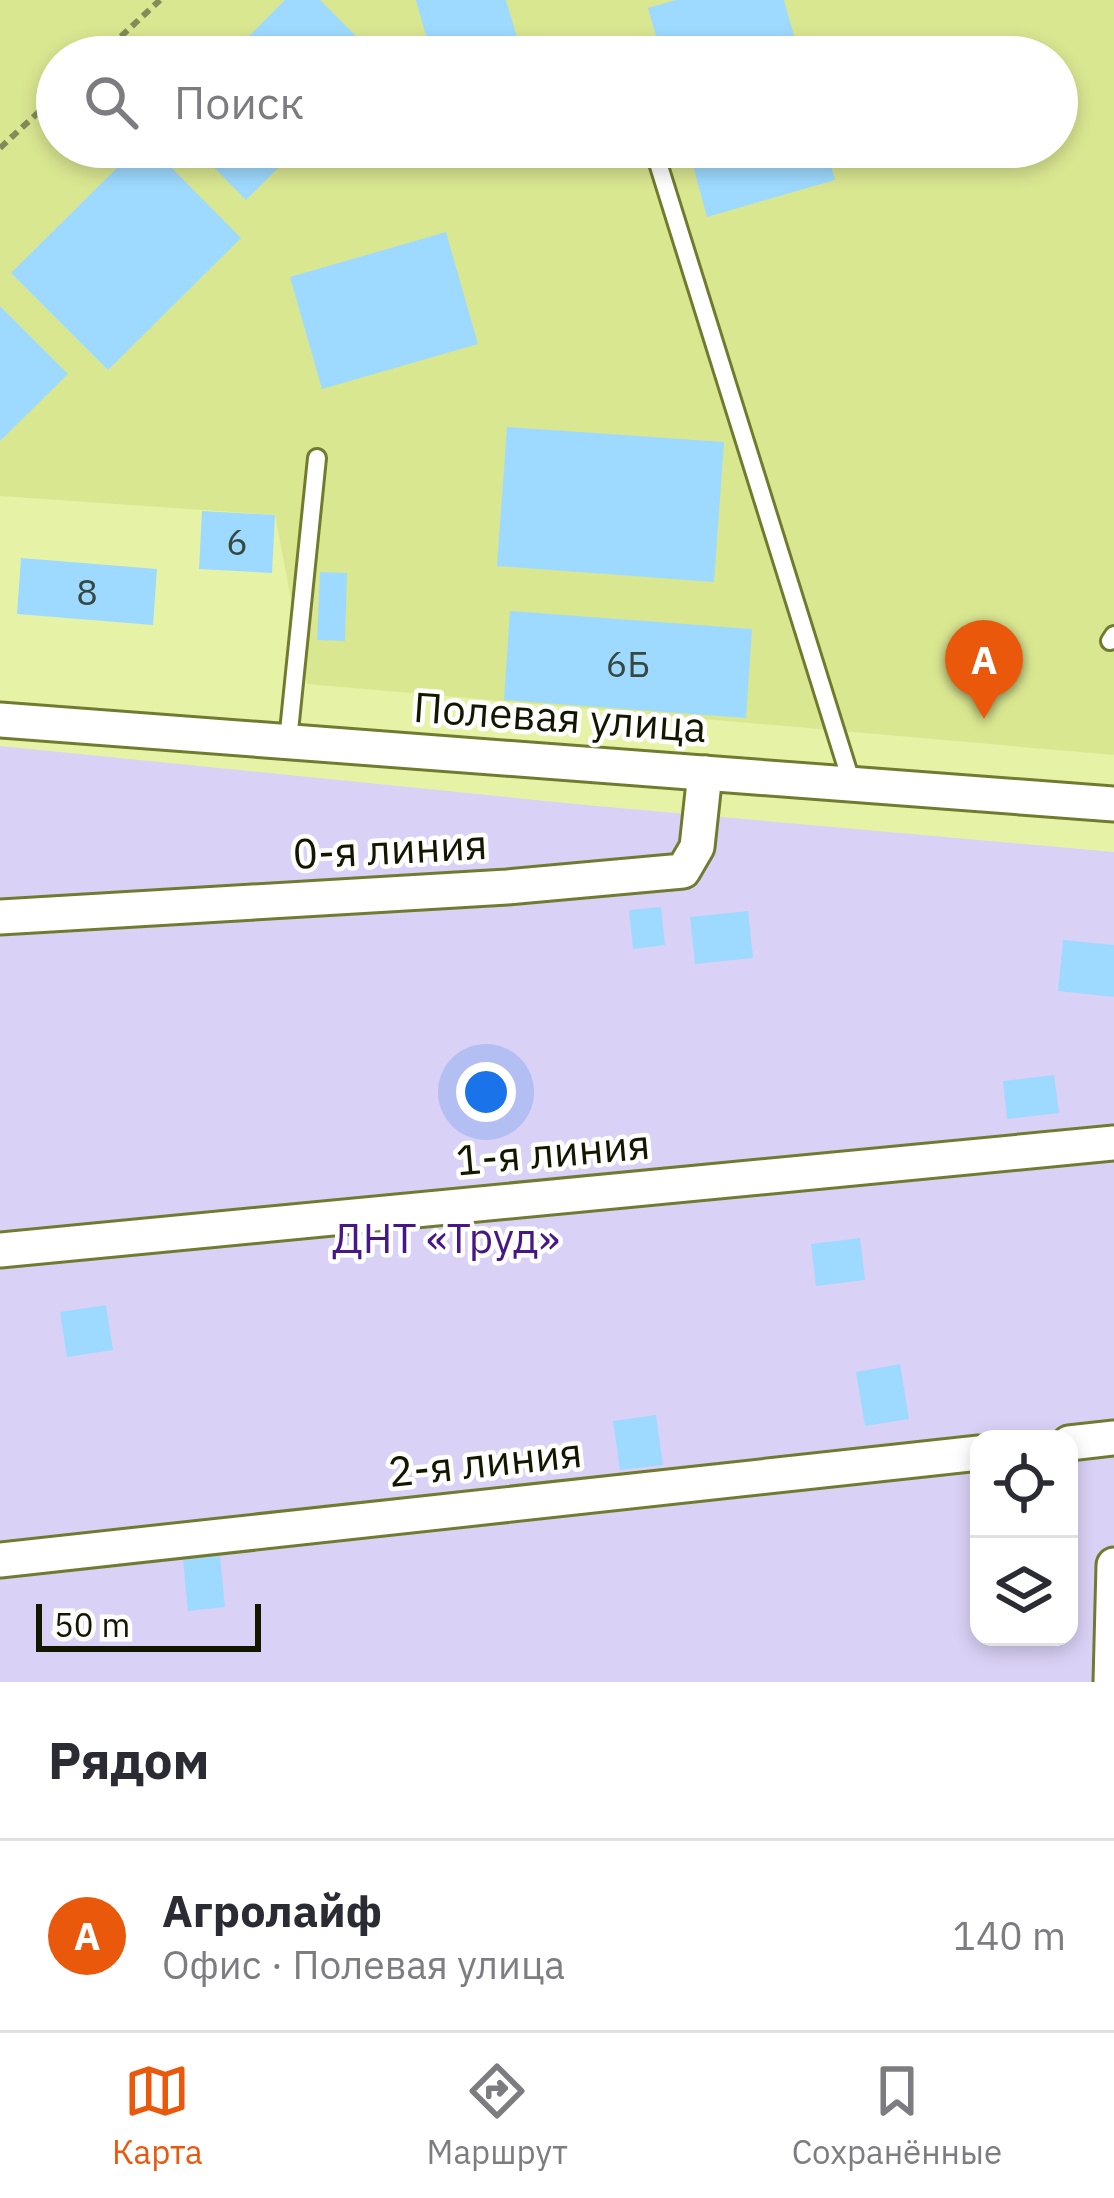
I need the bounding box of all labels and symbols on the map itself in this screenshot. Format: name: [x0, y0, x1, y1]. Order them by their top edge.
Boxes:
house number: 6: [226, 518, 248, 565]
house number: 8: [76, 568, 98, 615]
pin: A: [945, 620, 1023, 719]
house number: 6Б: [606, 640, 650, 687]
street label: Полевая улица: [412, 679, 708, 754]
street label: 0-я линия: [291, 816, 489, 881]
your location: [456, 1062, 516, 1122]
street label: 1-я линия: [454, 1116, 652, 1187]
park label: ДНТ «Труд»: [332, 1210, 560, 1265]
street label: 2-я линия: [385, 1424, 585, 1499]
scale bar: [36, 1598, 261, 1651]

